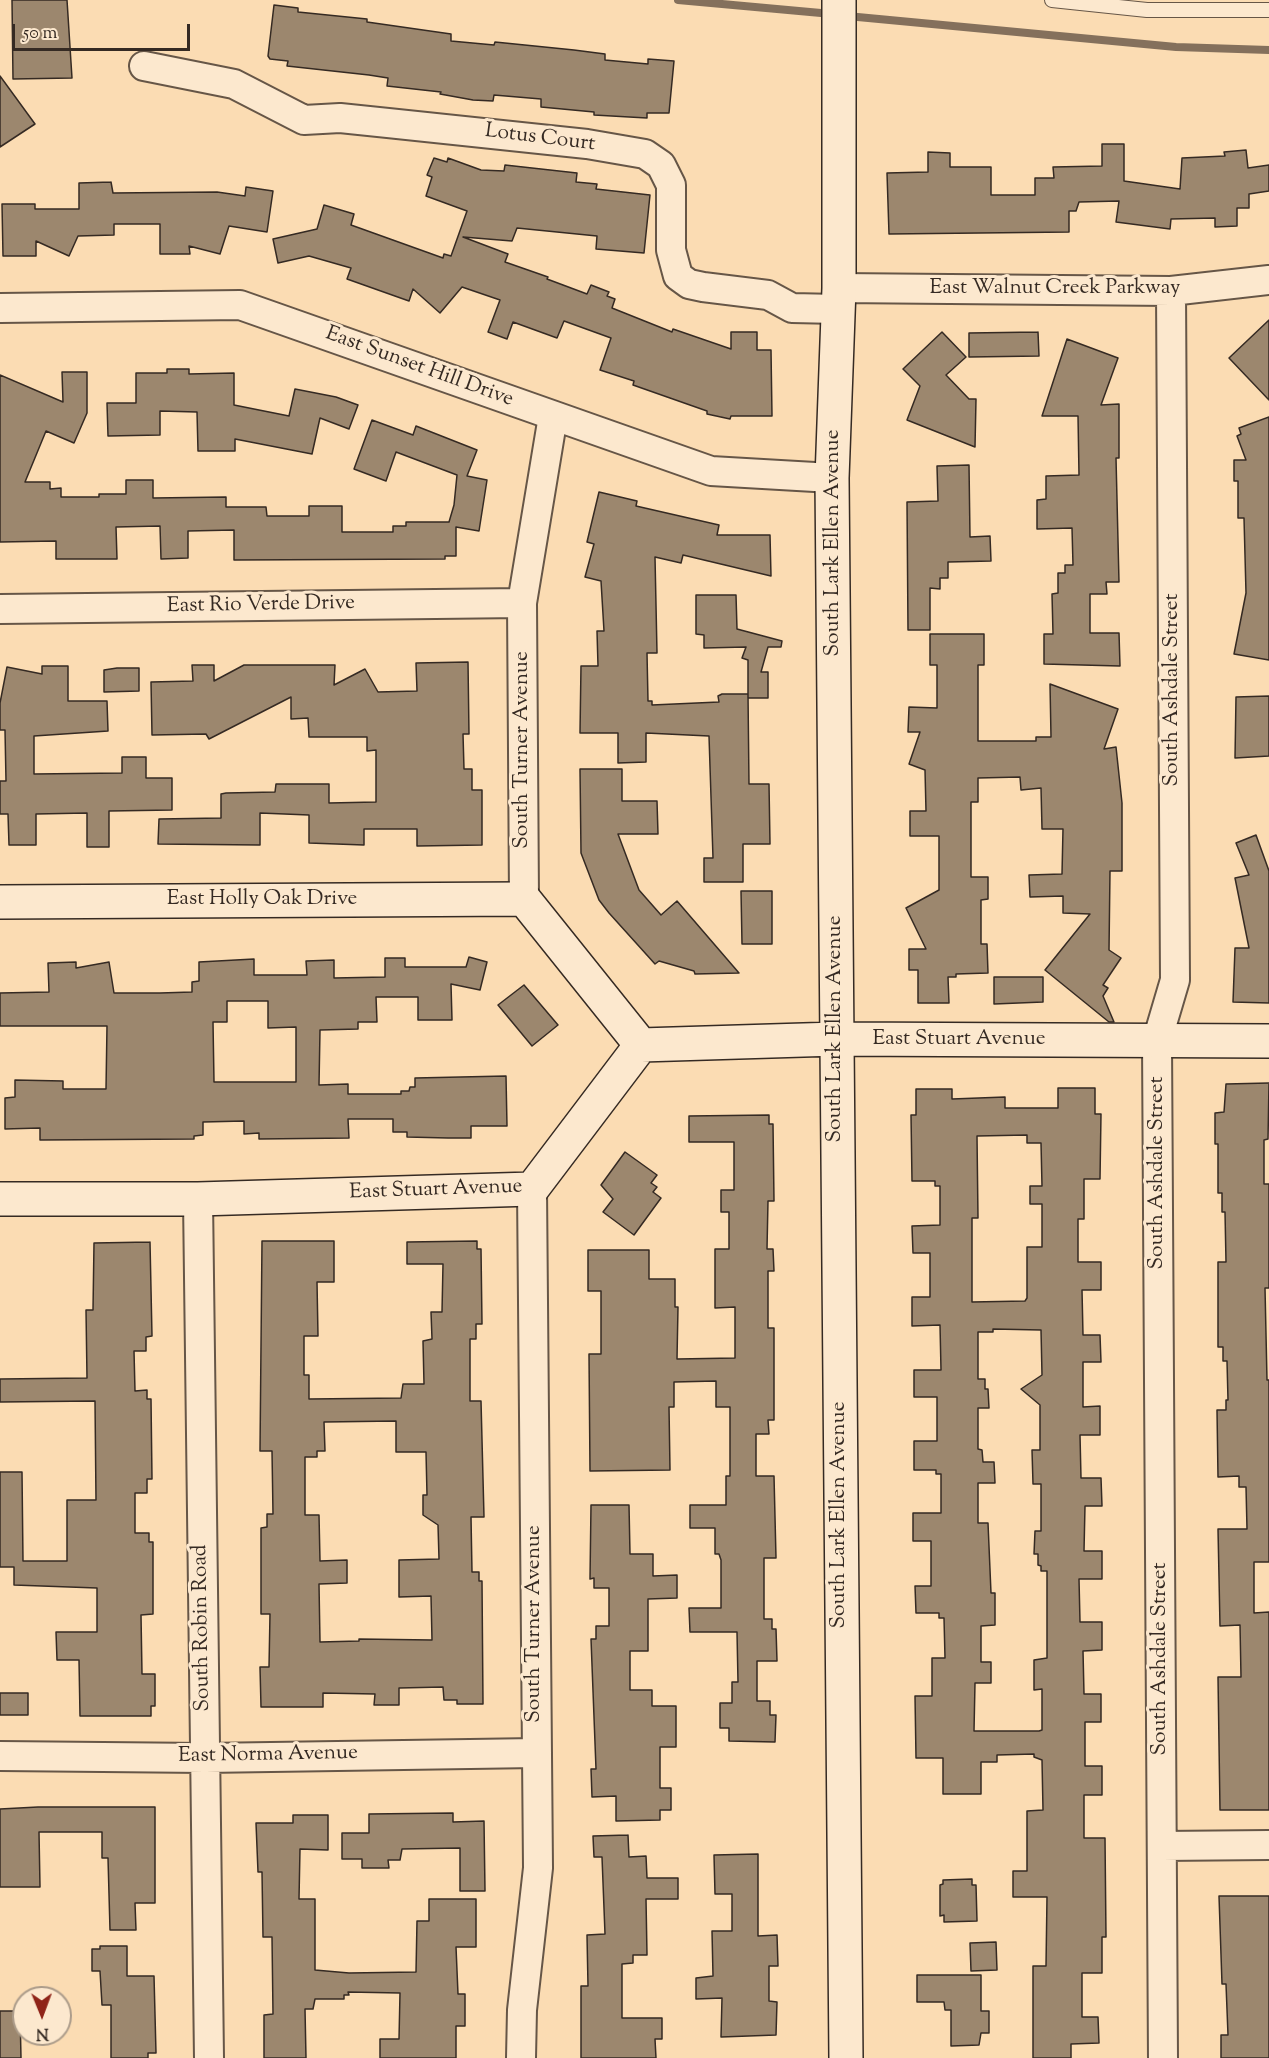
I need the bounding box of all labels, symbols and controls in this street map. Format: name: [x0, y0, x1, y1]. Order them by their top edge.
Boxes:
scale bar: [15, 12, 194, 50]
text: 50 m: [23, 21, 57, 47]
street label: Lotus Court: [483, 120, 597, 158]
street label: East Walnut Creek Parkway: [929, 276, 1181, 302]
street label: East Sunset Hill Drive: [322, 322, 516, 414]
street label: South Lark Ellen Avenue: [821, 430, 847, 656]
street label: East Rio Verde Drive: [167, 592, 355, 620]
street label: South Ashdale Street: [1160, 593, 1186, 787]
street label: South Turner Avenue: [510, 651, 536, 849]
street label: East Holly Oak Drive: [167, 887, 357, 913]
street label: South Lark Ellen Avenue: [823, 916, 849, 1142]
street label: East Stuart Avenue: [872, 1027, 1046, 1053]
street label: South Ashdale Street: [1145, 1076, 1171, 1270]
street label: East Stuart Avenue: [349, 1175, 523, 1207]
street label: South Lark Ellen Avenue: [827, 1402, 853, 1628]
street label: South Turner Avenue: [522, 1525, 548, 1723]
street label: South Robin Road: [189, 1544, 217, 1712]
street label: South Ashdale Street: [1148, 1562, 1174, 1756]
street label: East Norma Avenue: [178, 1742, 358, 1770]
north arrow: [12, 1986, 72, 2046]
text: N: [36, 2021, 49, 2044]

